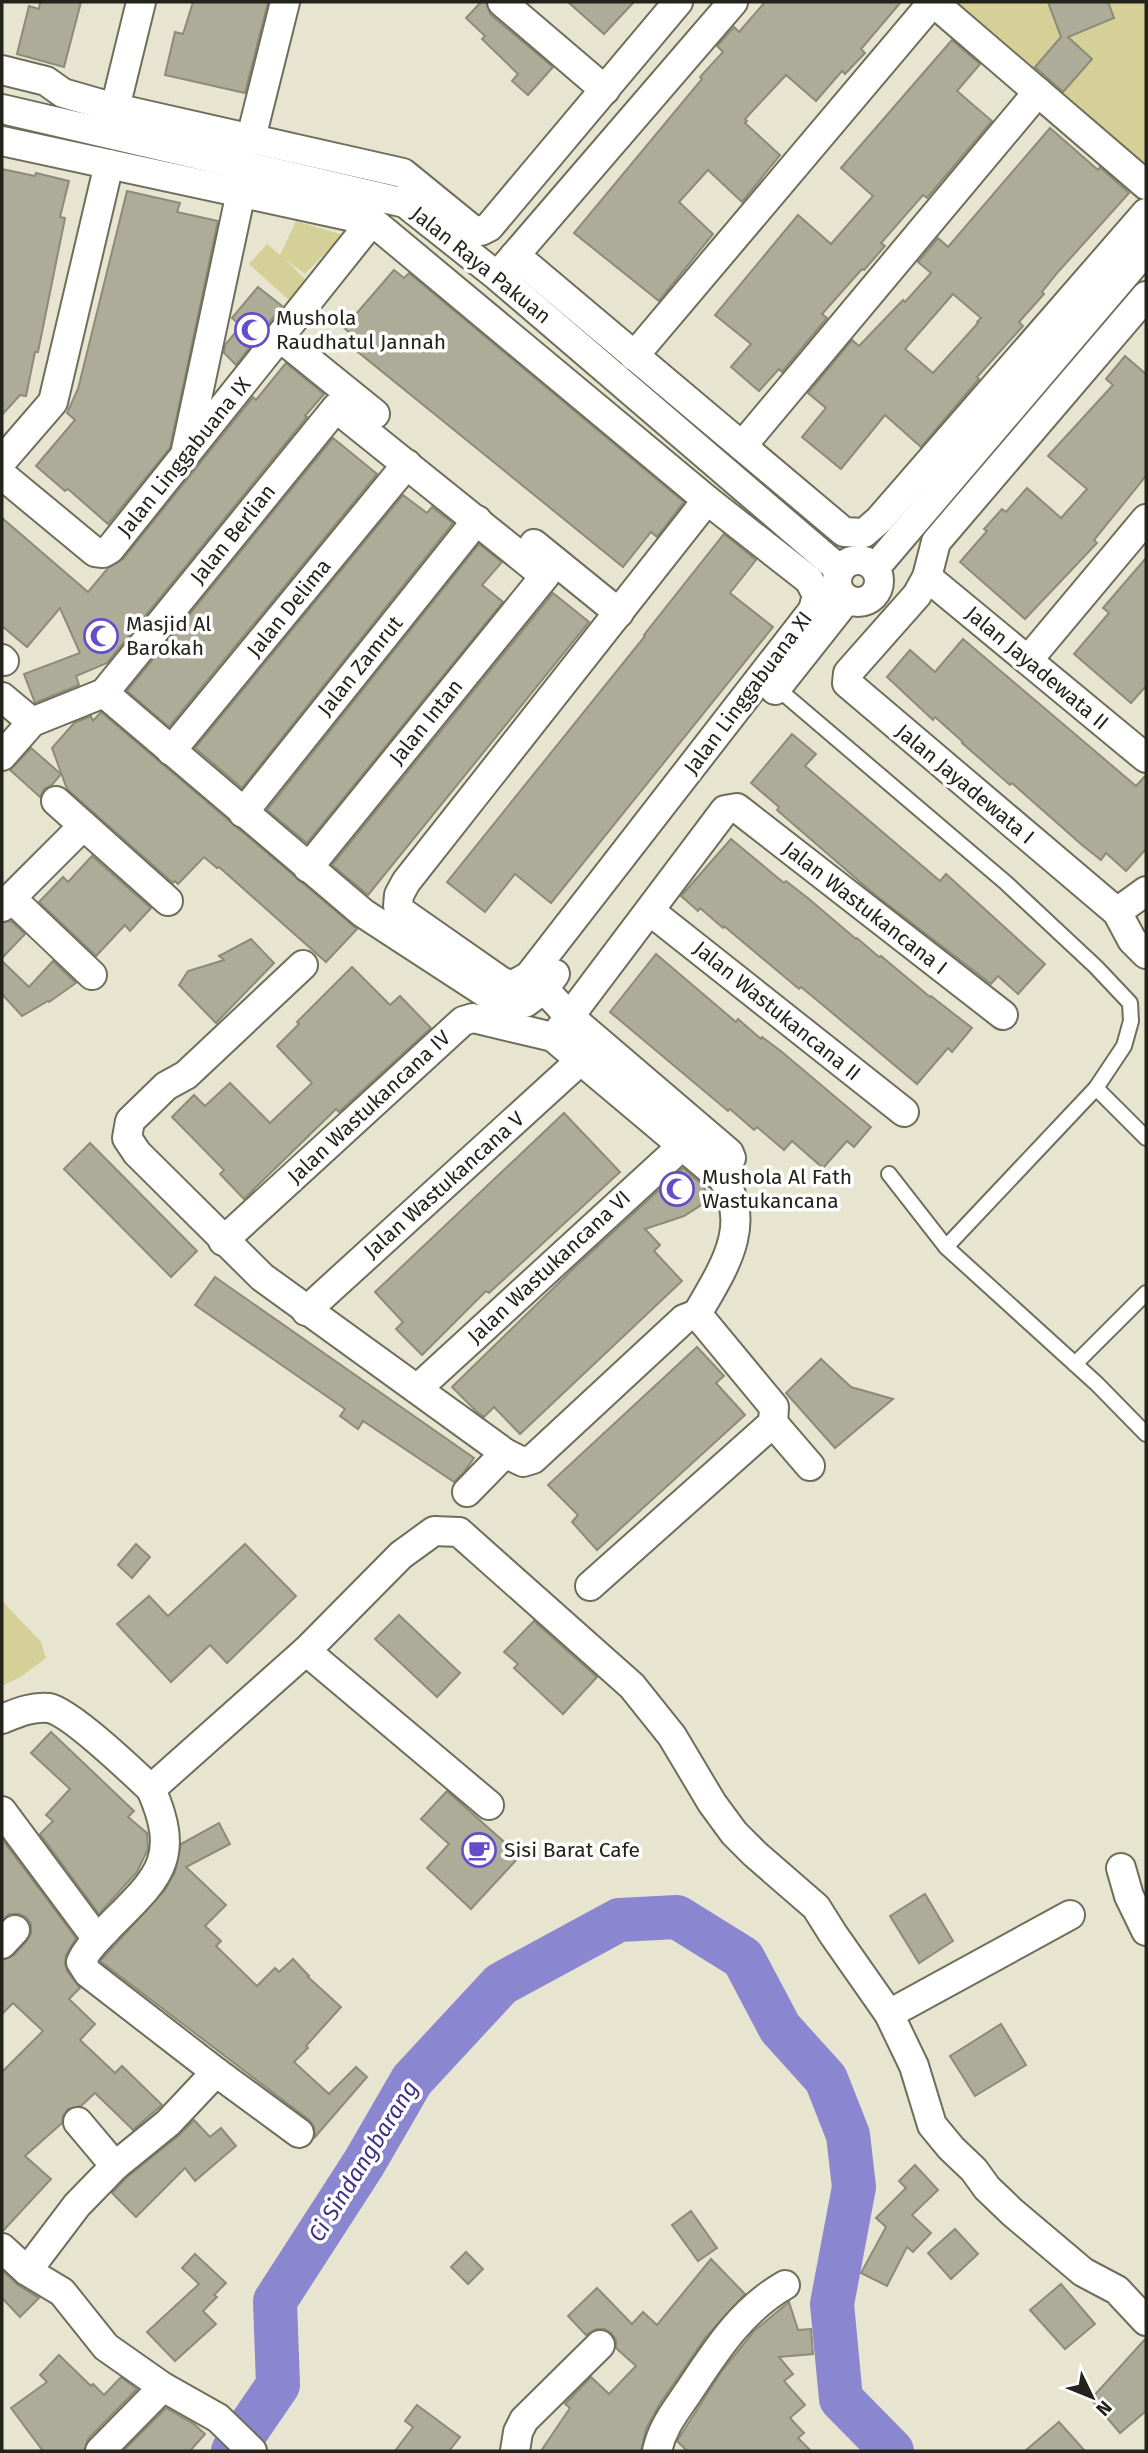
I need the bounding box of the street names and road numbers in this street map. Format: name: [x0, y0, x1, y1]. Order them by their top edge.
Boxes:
street label: Jalan Raya Pakuan: [406, 201, 556, 329]
street label: Jalan Linggabuana IX: [112, 372, 257, 542]
street label: Jalan Berlian: [185, 479, 281, 589]
street label: Jalan Delima: [241, 553, 337, 663]
street label: Jalan Jayadewata II: [960, 601, 1114, 735]
street label: Jalan Linggabuana XI: [678, 606, 818, 780]
street label: Jalan Zamrut: [312, 611, 408, 721]
street label: Jalan Intan: [384, 674, 468, 770]
street label: Jalan Jayadewata I: [890, 719, 1040, 849]
street label: Jalan Wastukancana I: [778, 836, 952, 980]
street label: Jalan Wastukancana II: [688, 936, 866, 1086]
street label: Jalan Wastukancana IV: [282, 1025, 456, 1189]
street label: Jalan Wastukancana V: [358, 1106, 530, 1264]
street label: Jalan Wastukancana VI: [462, 1185, 636, 1349]

